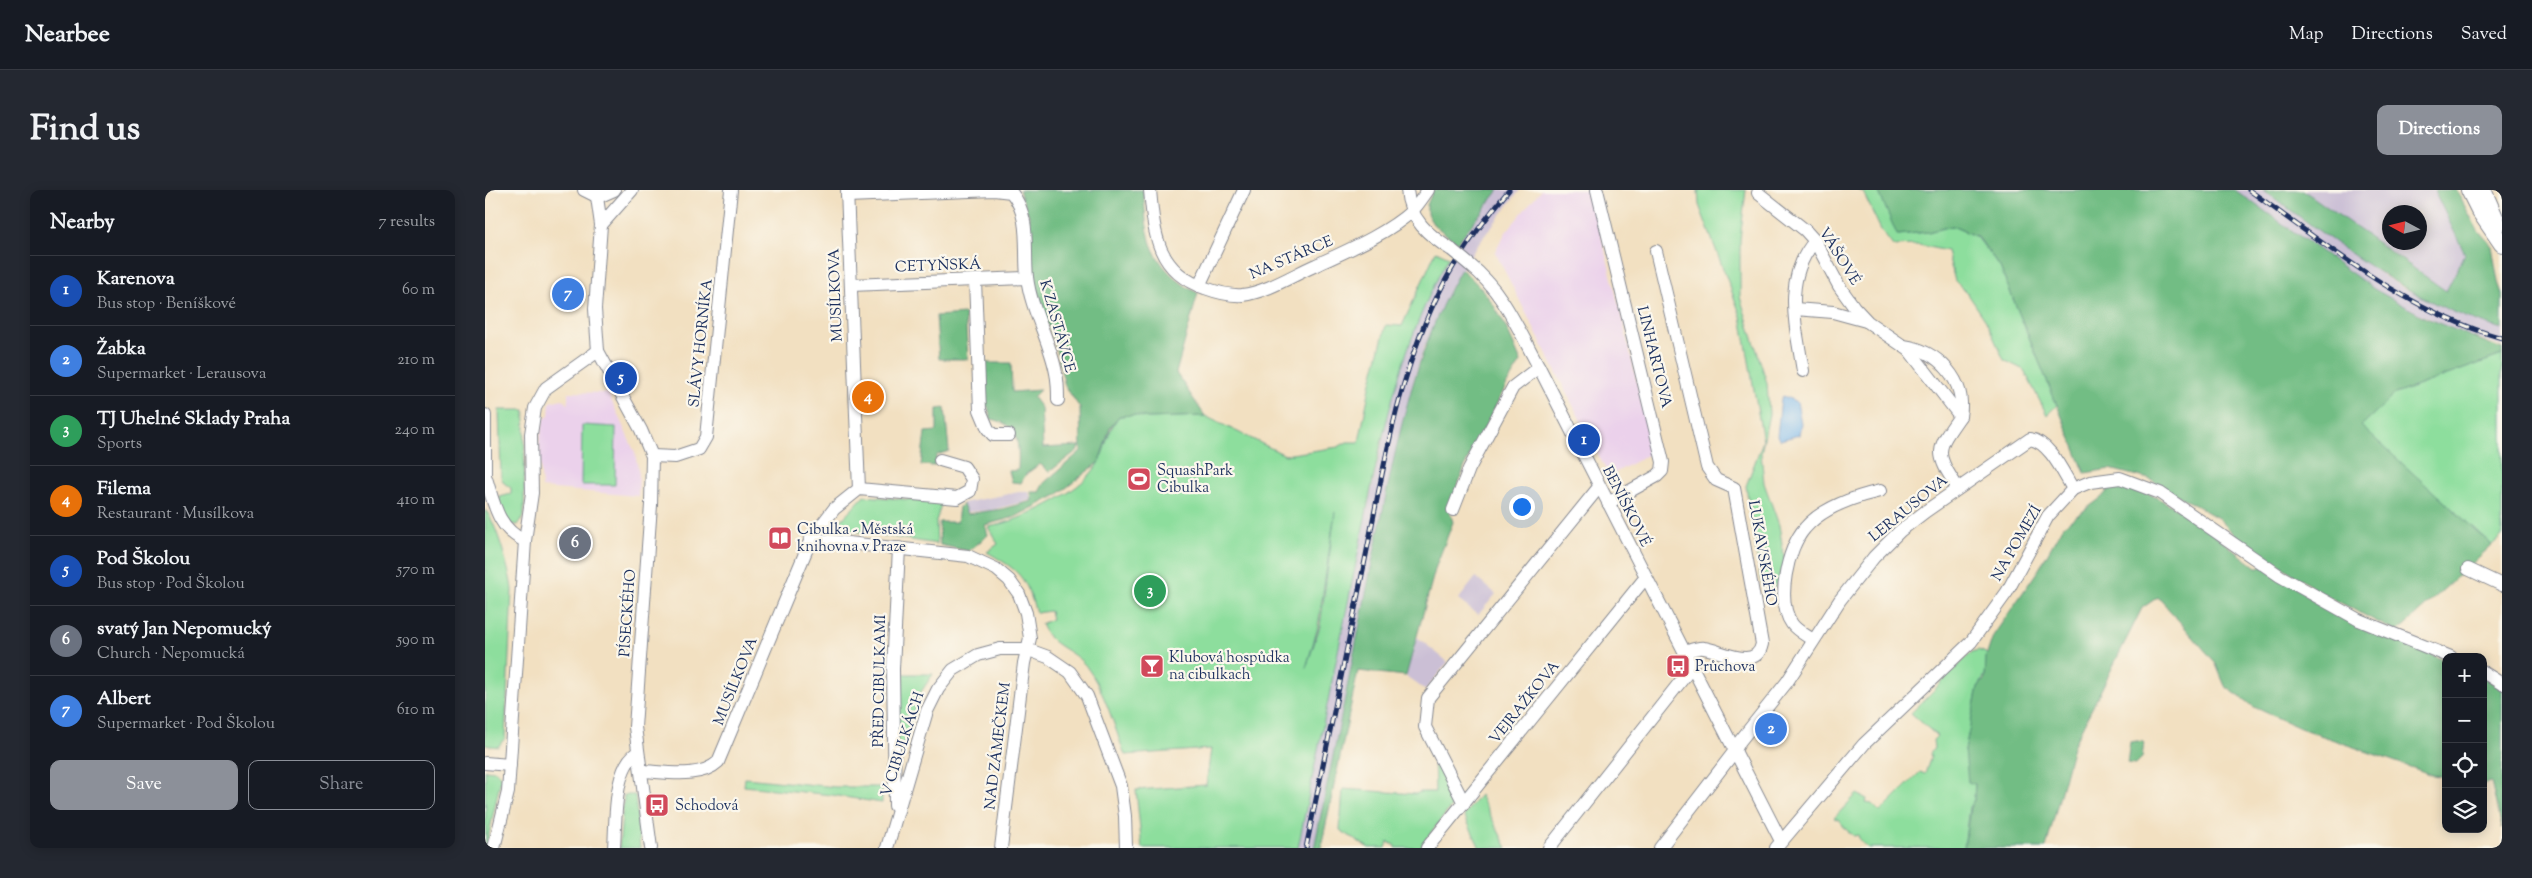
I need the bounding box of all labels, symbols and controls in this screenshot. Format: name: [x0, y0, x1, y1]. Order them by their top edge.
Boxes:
text: Nearbee: [25, 18, 110, 52]
text: Map: [2289, 22, 2324, 48]
text: Directions: [2352, 22, 2433, 48]
text: Saved: [2461, 22, 2507, 48]
text: Find us: [30, 105, 140, 156]
button: Directions: [2377, 105, 2502, 155]
north arrow: [2382, 205, 2427, 250]
text: Nearby: [50, 208, 115, 238]
text: 7 results: [379, 211, 435, 234]
street label: VÁŠOVÉ: [1813, 223, 1866, 290]
street label: NA STÁRCE: [1246, 230, 1337, 285]
street label: MUSÍLKOVA: [823, 248, 849, 342]
street label: CETYŇSKÁ: [895, 253, 982, 278]
text: Karenova: [97, 266, 175, 293]
pin: 7: [552, 275, 584, 313]
street label: K ZASTÁVCE: [1033, 277, 1081, 375]
street label: SLÁVY HORNÍKA: [683, 278, 719, 409]
text: 1: [63, 279, 69, 302]
text: 60 m: [402, 279, 435, 302]
text: Bus stop · Beníškové: [97, 293, 236, 316]
street label: LINHARTOVA: [1631, 304, 1676, 411]
text: Žabka: [97, 336, 146, 363]
text: 2: [62, 349, 70, 372]
text: 210 m: [397, 349, 435, 372]
pin: 5: [605, 359, 637, 397]
text: Supermarket · Lerausova: [97, 363, 266, 386]
pin: 4: [852, 378, 884, 416]
text: TJ Uhelné Sklady Praha: [97, 406, 290, 433]
text: 3: [63, 419, 69, 442]
text: 240 m: [394, 419, 435, 442]
pin: 1: [1568, 421, 1600, 459]
text: Sports: [97, 433, 142, 456]
place label: SquashPark Cibulka: [1157, 461, 1233, 499]
street label: BENÍŠKOVÉ: [1596, 462, 1656, 551]
sports icon: SquashPark Cibulka: [1126, 466, 1152, 492]
street label: LERAUSOVA: [1865, 471, 1953, 548]
text: Filema: [97, 476, 151, 503]
text: 4: [62, 489, 70, 512]
text: 410 m: [397, 489, 435, 512]
your location: [1509, 494, 1535, 520]
street label: LUKAVSKÉHO: [1742, 499, 1782, 608]
street label: NA POMEZÍ: [1986, 501, 2048, 586]
text: Restaurant · Musílkova: [97, 503, 254, 526]
place label: Cibulka - Městská knihovna v Praze: [797, 520, 913, 558]
pin: 6: [559, 524, 591, 562]
library icon: Cibulka - Městská knihovna v Praze: [767, 525, 793, 551]
text: Pod Školou: [97, 546, 190, 573]
text: 5: [63, 559, 69, 582]
text: 570 m: [397, 559, 435, 582]
street label: PÍSECKÉHO: [614, 568, 642, 658]
pin: 3: [1134, 572, 1166, 610]
text: Bus stop · Pod Školou: [97, 573, 245, 596]
street label: PŘED CIBULKAMI: [868, 614, 892, 748]
text: svatý Jan Nepomucký: [97, 616, 271, 643]
text: 6: [62, 629, 70, 652]
text: 590 m: [397, 629, 435, 652]
street label: MUSÍLKOVA: [708, 634, 764, 729]
text: Church · Nepomucká: [97, 643, 245, 666]
place label: Klubová hospůdka na cibulkach: [1169, 648, 1290, 686]
bar icon: Klubová hospůdka na cibulkach: [1139, 653, 1165, 679]
bus stop icon: Průchova: [1665, 653, 1691, 679]
map controls: [2442, 653, 2487, 833]
button: +: [2442, 653, 2487, 698]
street label: VEJRAŽKOVA: [1484, 656, 1565, 749]
place label: Průchova: [1695, 657, 1755, 678]
street label: NAD ZÁMEČKEM: [979, 681, 1017, 811]
text: Albert: [97, 686, 151, 713]
street label: V CIBULKÁCH: [876, 689, 930, 800]
button: −: [2442, 698, 2487, 743]
text: 7: [62, 699, 70, 722]
text: 610 m: [397, 699, 435, 722]
pin: 2: [1755, 710, 1787, 748]
text: Supermarket · Pod Školou: [97, 713, 275, 736]
button: locate: [2442, 743, 2487, 788]
button: Save: [50, 760, 238, 810]
button: Share: [248, 760, 435, 810]
button: layers: [2442, 788, 2487, 833]
bus stop icon: Schodová: [644, 792, 670, 818]
place label: Schodová: [675, 796, 738, 817]

